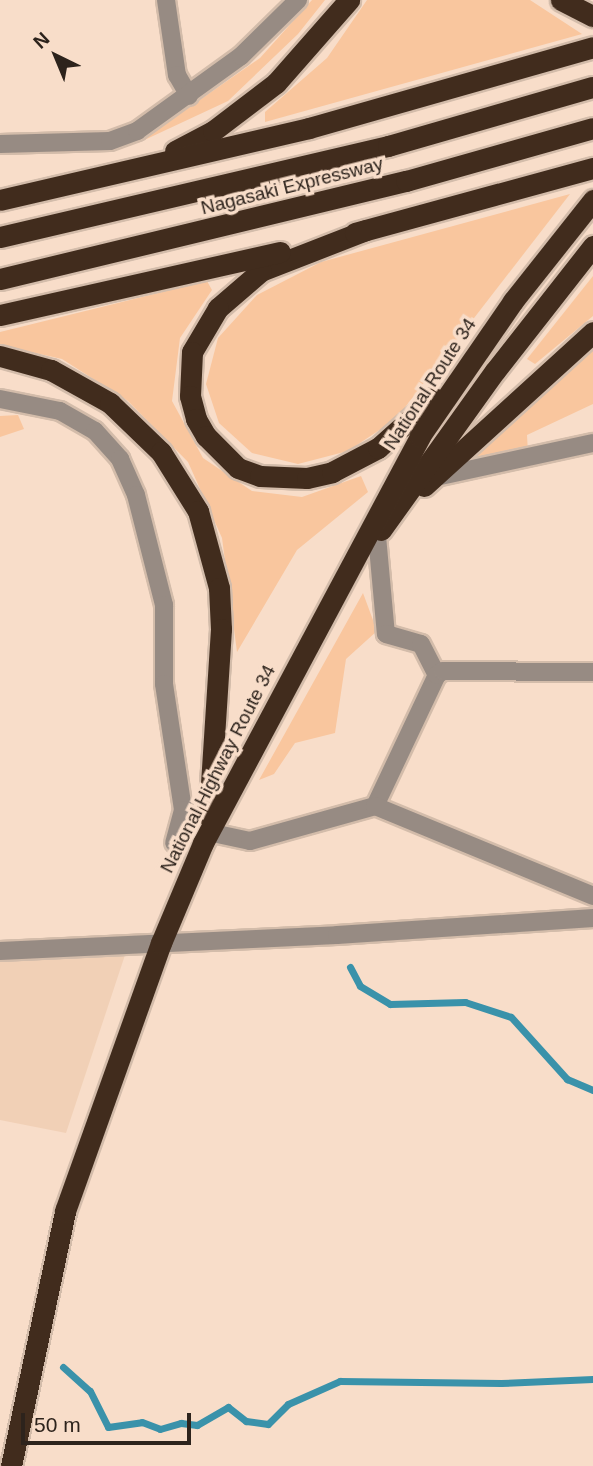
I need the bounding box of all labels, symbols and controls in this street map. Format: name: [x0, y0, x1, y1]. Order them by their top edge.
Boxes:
north arrow: [21, 21, 91, 91]
text: N: [29, 28, 54, 53]
street label: Nagasaki Expressway: [199, 152, 385, 220]
street label: National Route 34: [379, 314, 481, 454]
street label: National Highway Route 34: [156, 661, 280, 877]
scale bar: [24, 1400, 194, 1444]
text: 50 m: [34, 1413, 81, 1436]

